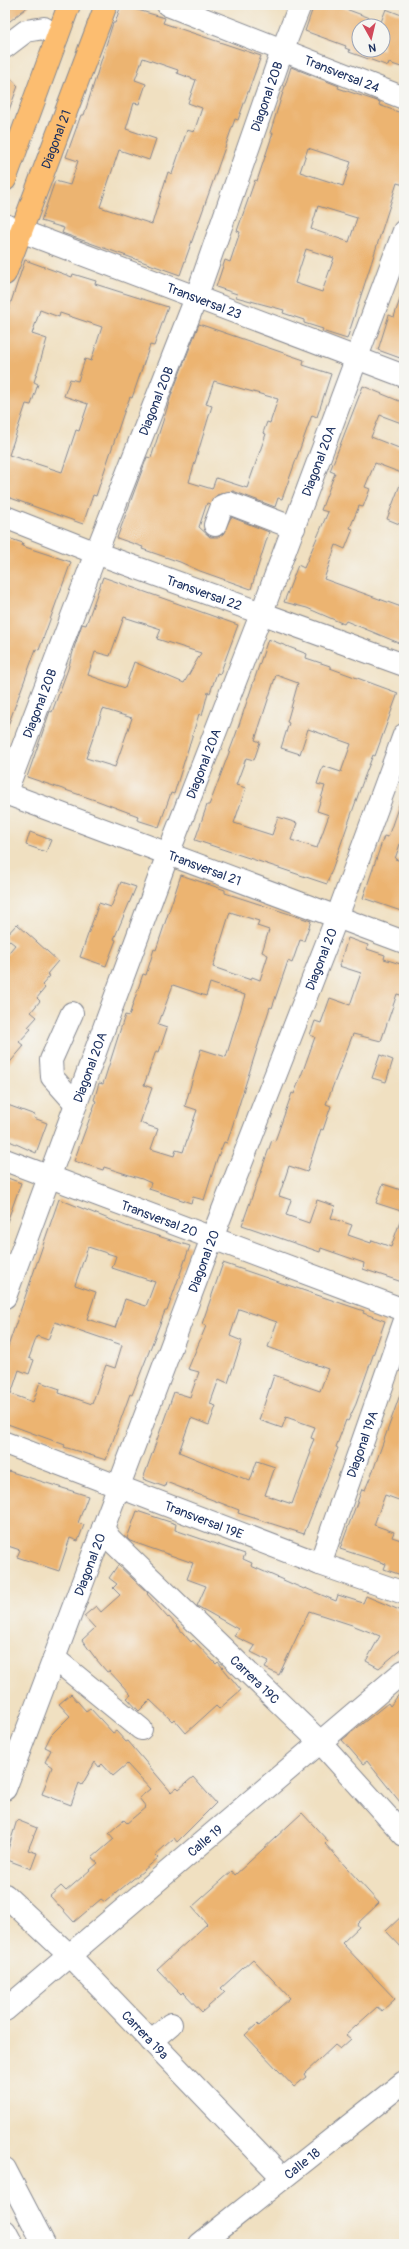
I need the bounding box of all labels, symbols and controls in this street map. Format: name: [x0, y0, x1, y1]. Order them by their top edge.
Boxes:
north arrow: [351, 18, 391, 58]
text: N: [367, 40, 377, 54]
street label: Transversal 24: [302, 52, 382, 97]
street label: Diagonal 20B: [248, 60, 287, 134]
street label: Diagonal 21: [38, 108, 75, 171]
street label: Transversal 23: [164, 280, 244, 323]
street label: Diagonal 20B: [136, 364, 177, 438]
street label: Diagonal 20A: [299, 423, 340, 499]
street label: Transversal 22: [164, 572, 244, 614]
street label: Diagonal 20B: [20, 667, 61, 740]
street label: Diagonal 20A: [183, 726, 225, 801]
street label: Transversal 21: [165, 847, 243, 889]
street label: Diagonal 20: [302, 926, 341, 993]
street label: Diagonal 20A: [70, 1029, 111, 1105]
street label: Transversal 20: [118, 1197, 200, 1241]
street label: Diagonal 20: [185, 1228, 223, 1295]
street label: Diagonal 19A: [344, 1408, 382, 1480]
street label: Transversal 19E: [162, 1498, 245, 1543]
street label: Diagonal 20: [71, 1531, 109, 1598]
street label: Carrera 19C: [226, 1652, 283, 1708]
street label: Calle 19: [184, 1821, 226, 1861]
street label: Carrera 19a: [118, 2008, 171, 2063]
street label: Calle 18: [281, 2145, 324, 2183]

